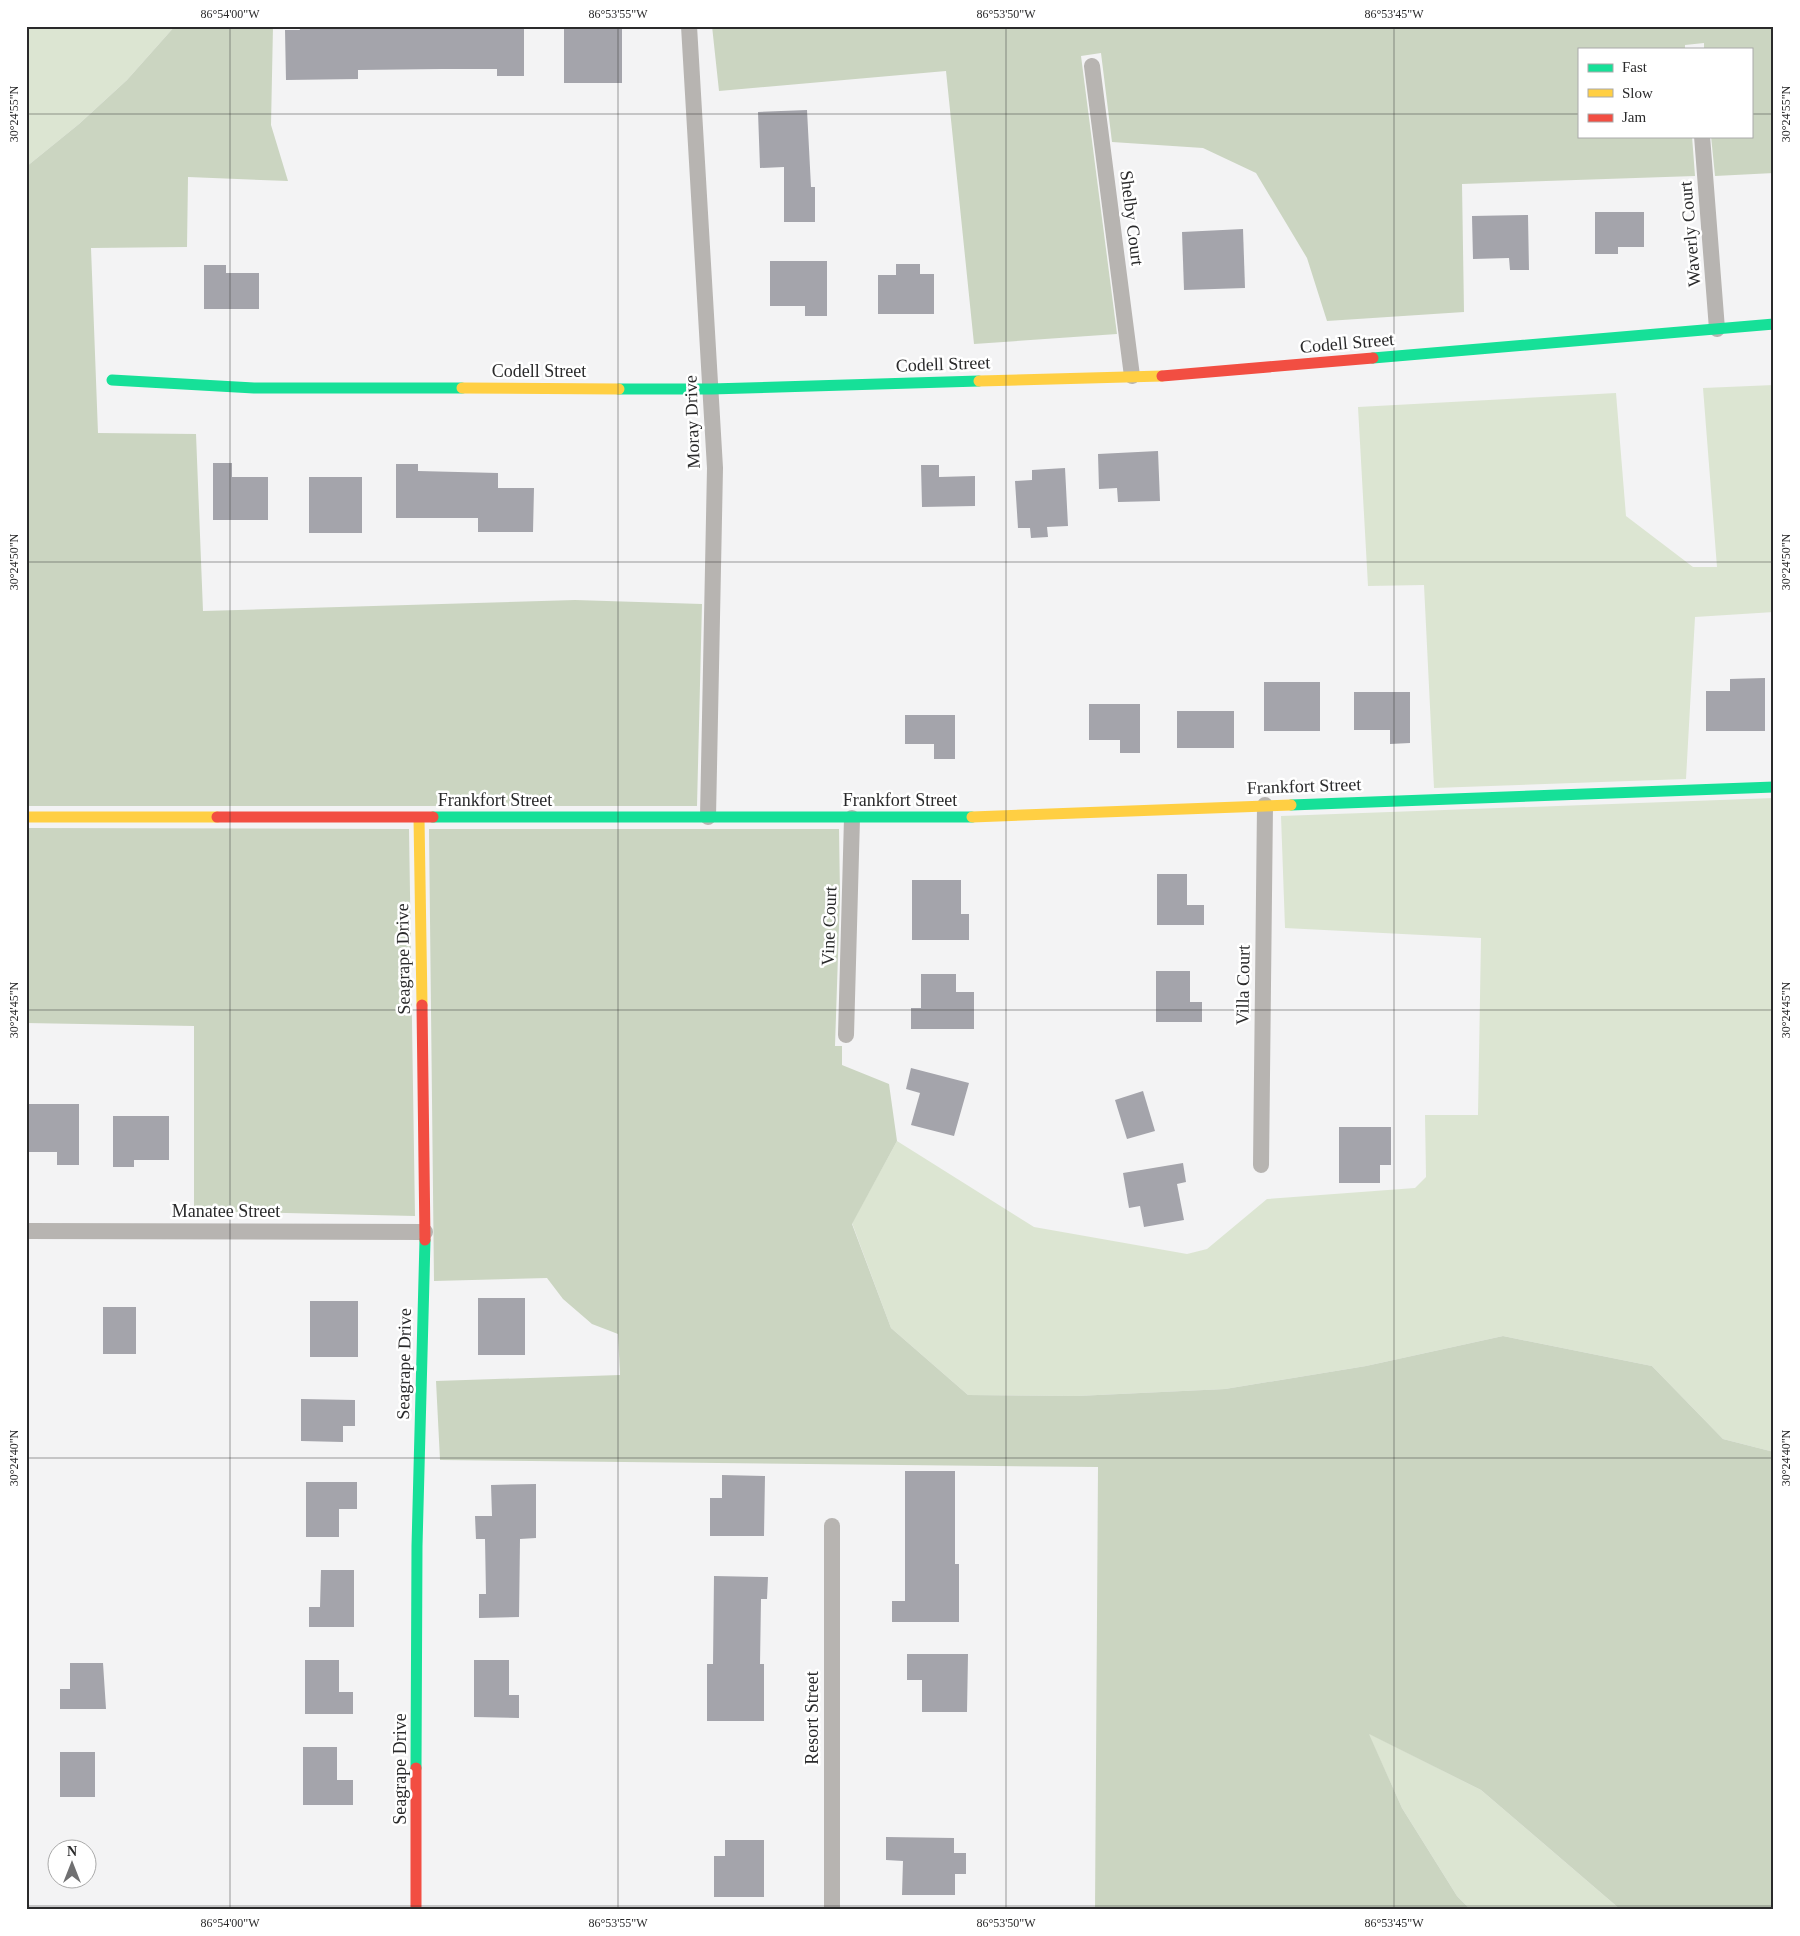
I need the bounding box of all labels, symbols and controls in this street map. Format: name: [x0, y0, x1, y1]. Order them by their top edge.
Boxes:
text: 86°54'00"W: [200, 7, 260, 21]
text: 86°53'55"W: [588, 7, 648, 21]
text: 86°53'50"W: [976, 7, 1036, 21]
text: 86°53'45"W: [1364, 7, 1424, 21]
legend: [1578, 48, 1752, 138]
text: Fast: [1622, 59, 1648, 75]
text: 30°24'55"N: [7, 85, 21, 142]
text: Slow: [1622, 85, 1653, 101]
text: 30°24'55"N: [1779, 85, 1793, 142]
text: Jam: [1622, 109, 1646, 125]
street label: Shelby Court: [1116, 169, 1148, 267]
street label: Waverly Court: [1675, 180, 1705, 288]
street label: Codell Street: [1299, 329, 1395, 357]
street label: Codell Street: [895, 352, 991, 376]
street label: Codell Street: [492, 361, 586, 381]
street label: Moray Drive: [680, 375, 704, 469]
text: 30°24'50"N: [7, 533, 21, 590]
text: 30°24'50"N: [1779, 533, 1793, 590]
street label: Frankfort Street: [1246, 774, 1362, 798]
street label: Frankfort Street: [438, 790, 552, 810]
street label: Frankfort Street: [843, 790, 957, 810]
street label: Vine Court: [818, 886, 840, 966]
street label: Seagrape Drive: [392, 903, 414, 1015]
street label: Villa Court: [1232, 945, 1254, 1025]
text: 30°24'45"N: [7, 981, 21, 1038]
text: 30°24'45"N: [1779, 981, 1793, 1038]
street label: Manatee Street: [172, 1201, 280, 1221]
street label: Seagrape Drive: [393, 1308, 415, 1420]
text: 30°24'40"N: [7, 1429, 21, 1486]
text: 30°24'40"N: [1779, 1429, 1793, 1486]
street label: Resort Street: [802, 1671, 822, 1765]
street label: Seagrape Drive: [390, 1713, 410, 1825]
north arrow: [48, 1838, 98, 1888]
text: N: [67, 1844, 77, 1859]
text: 86°54'00"W: [200, 1916, 260, 1930]
text: 86°53'55"W: [588, 1916, 648, 1930]
text: 86°53'50"W: [976, 1916, 1036, 1930]
text: 86°53'45"W: [1364, 1916, 1424, 1930]

